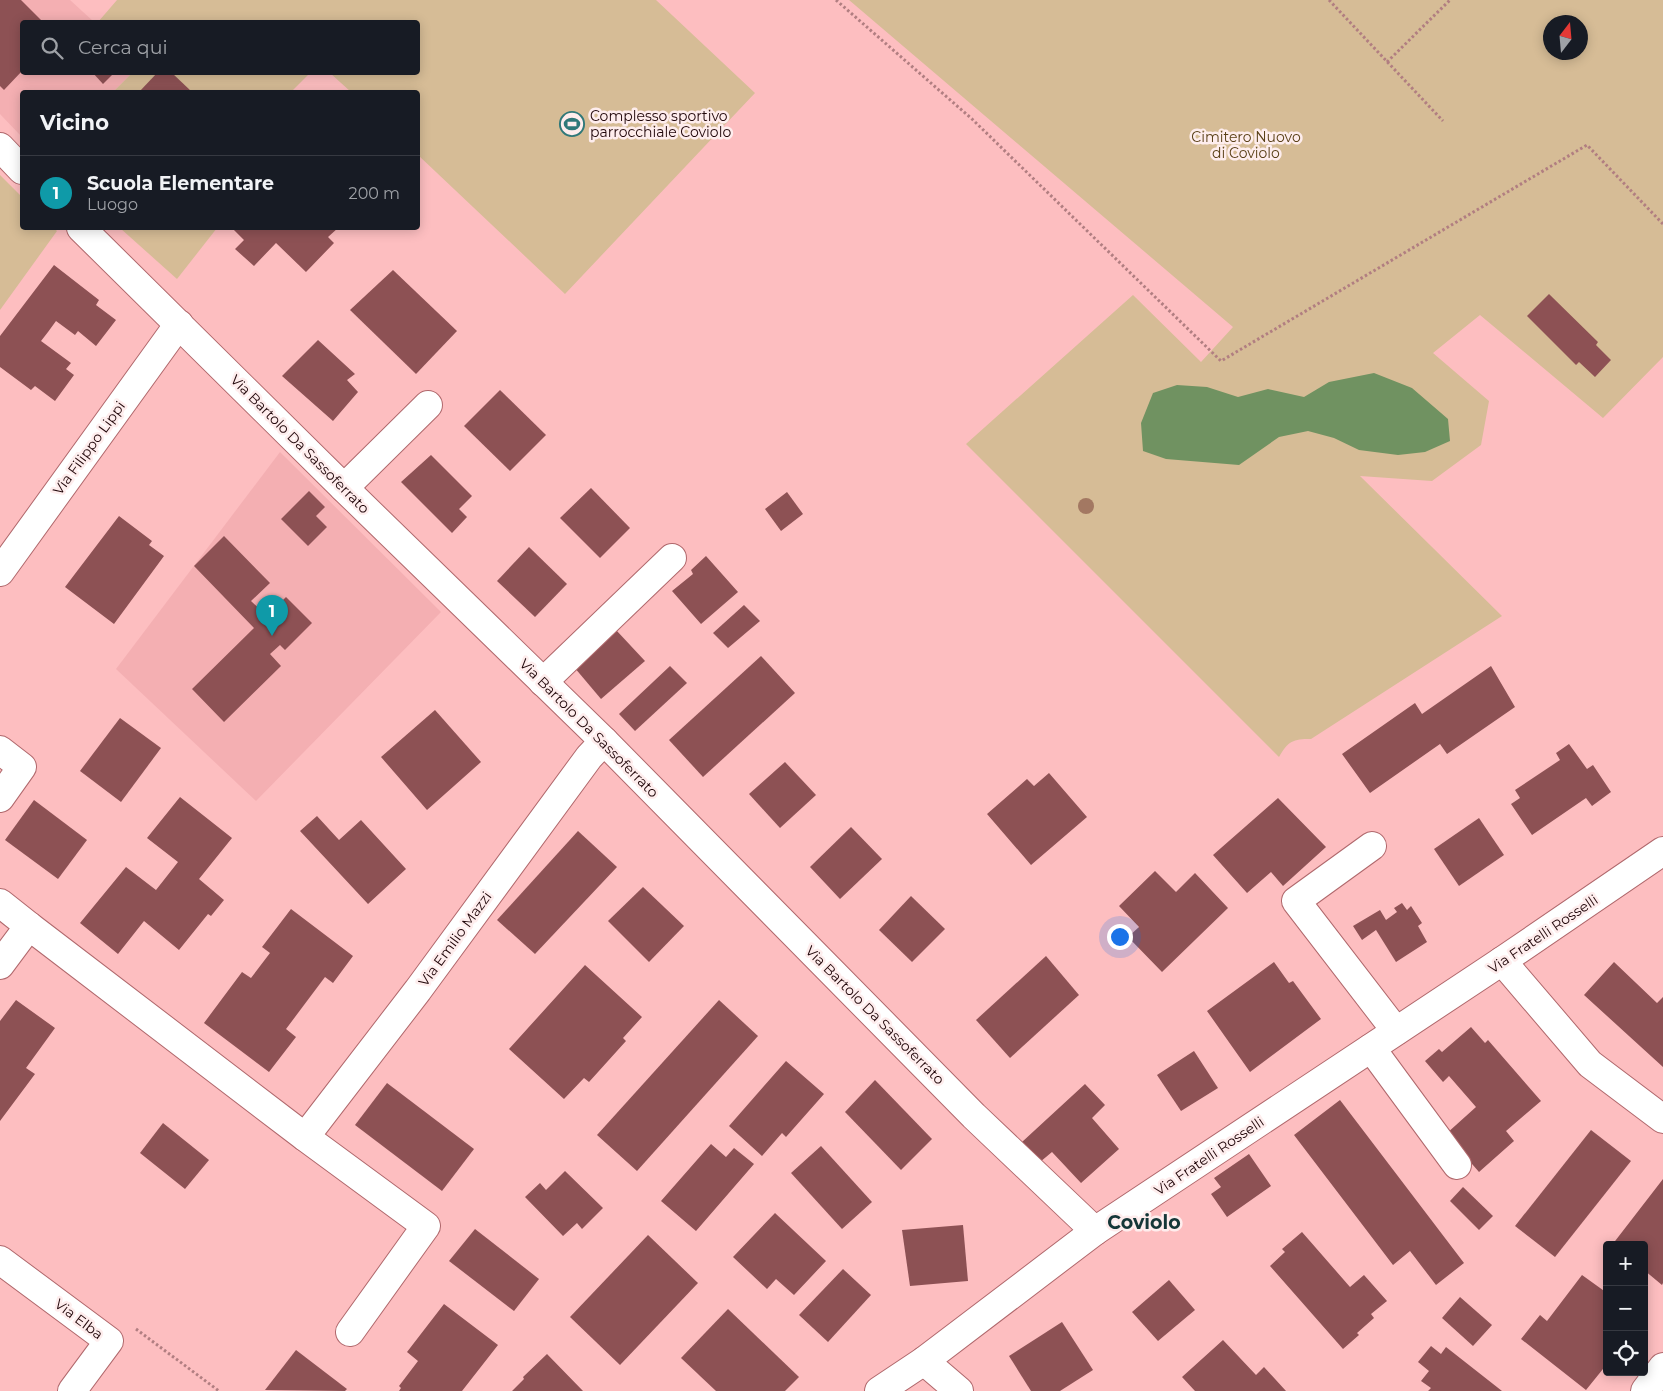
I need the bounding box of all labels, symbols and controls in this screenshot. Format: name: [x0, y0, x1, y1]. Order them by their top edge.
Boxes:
north arrow: [1543, 15, 1588, 60]
search box: [20, 20, 420, 75]
icon: search: [38, 34, 66, 62]
text: Cerca qui: [78, 36, 168, 59]
place label: Complesso sportivo parrocchiale Coviolo: [590, 107, 731, 141]
text: Vicino: [40, 110, 109, 135]
sports icon: Complesso sportivo parrocchiale Coviolo: [559, 111, 585, 137]
park label: Cimitero Nuovo di Coviolo: [1191, 128, 1301, 162]
text: Scuola Elementare: [87, 172, 274, 195]
text: 1: [53, 184, 59, 203]
text: 200 m: [349, 184, 400, 203]
text: Luogo: [87, 195, 138, 214]
street label: Via Bartolo Da Sassoferrato: [227, 371, 373, 517]
street label: Via Filippo Lippi: [49, 398, 129, 498]
pin: 1: [256, 595, 288, 636]
street label: Via Bartolo Da Sassoferrato: [516, 655, 662, 801]
street label: Via Emilio Mazzi: [415, 888, 495, 990]
street label: Via Fratelli Rosselli: [1485, 891, 1601, 977]
your location: [1107, 924, 1133, 950]
street label: Via Bartolo Da Sassoferrato: [802, 942, 948, 1088]
street label: Via Fratelli Rosselli: [1151, 1113, 1267, 1199]
district label: Coviolo: [1107, 1211, 1181, 1234]
map controls: [1603, 1241, 1648, 1376]
button: +: [1603, 1241, 1648, 1286]
button: −: [1603, 1286, 1648, 1331]
street label: Via Elba: [51, 1295, 107, 1343]
button: locate: [1603, 1331, 1648, 1376]

